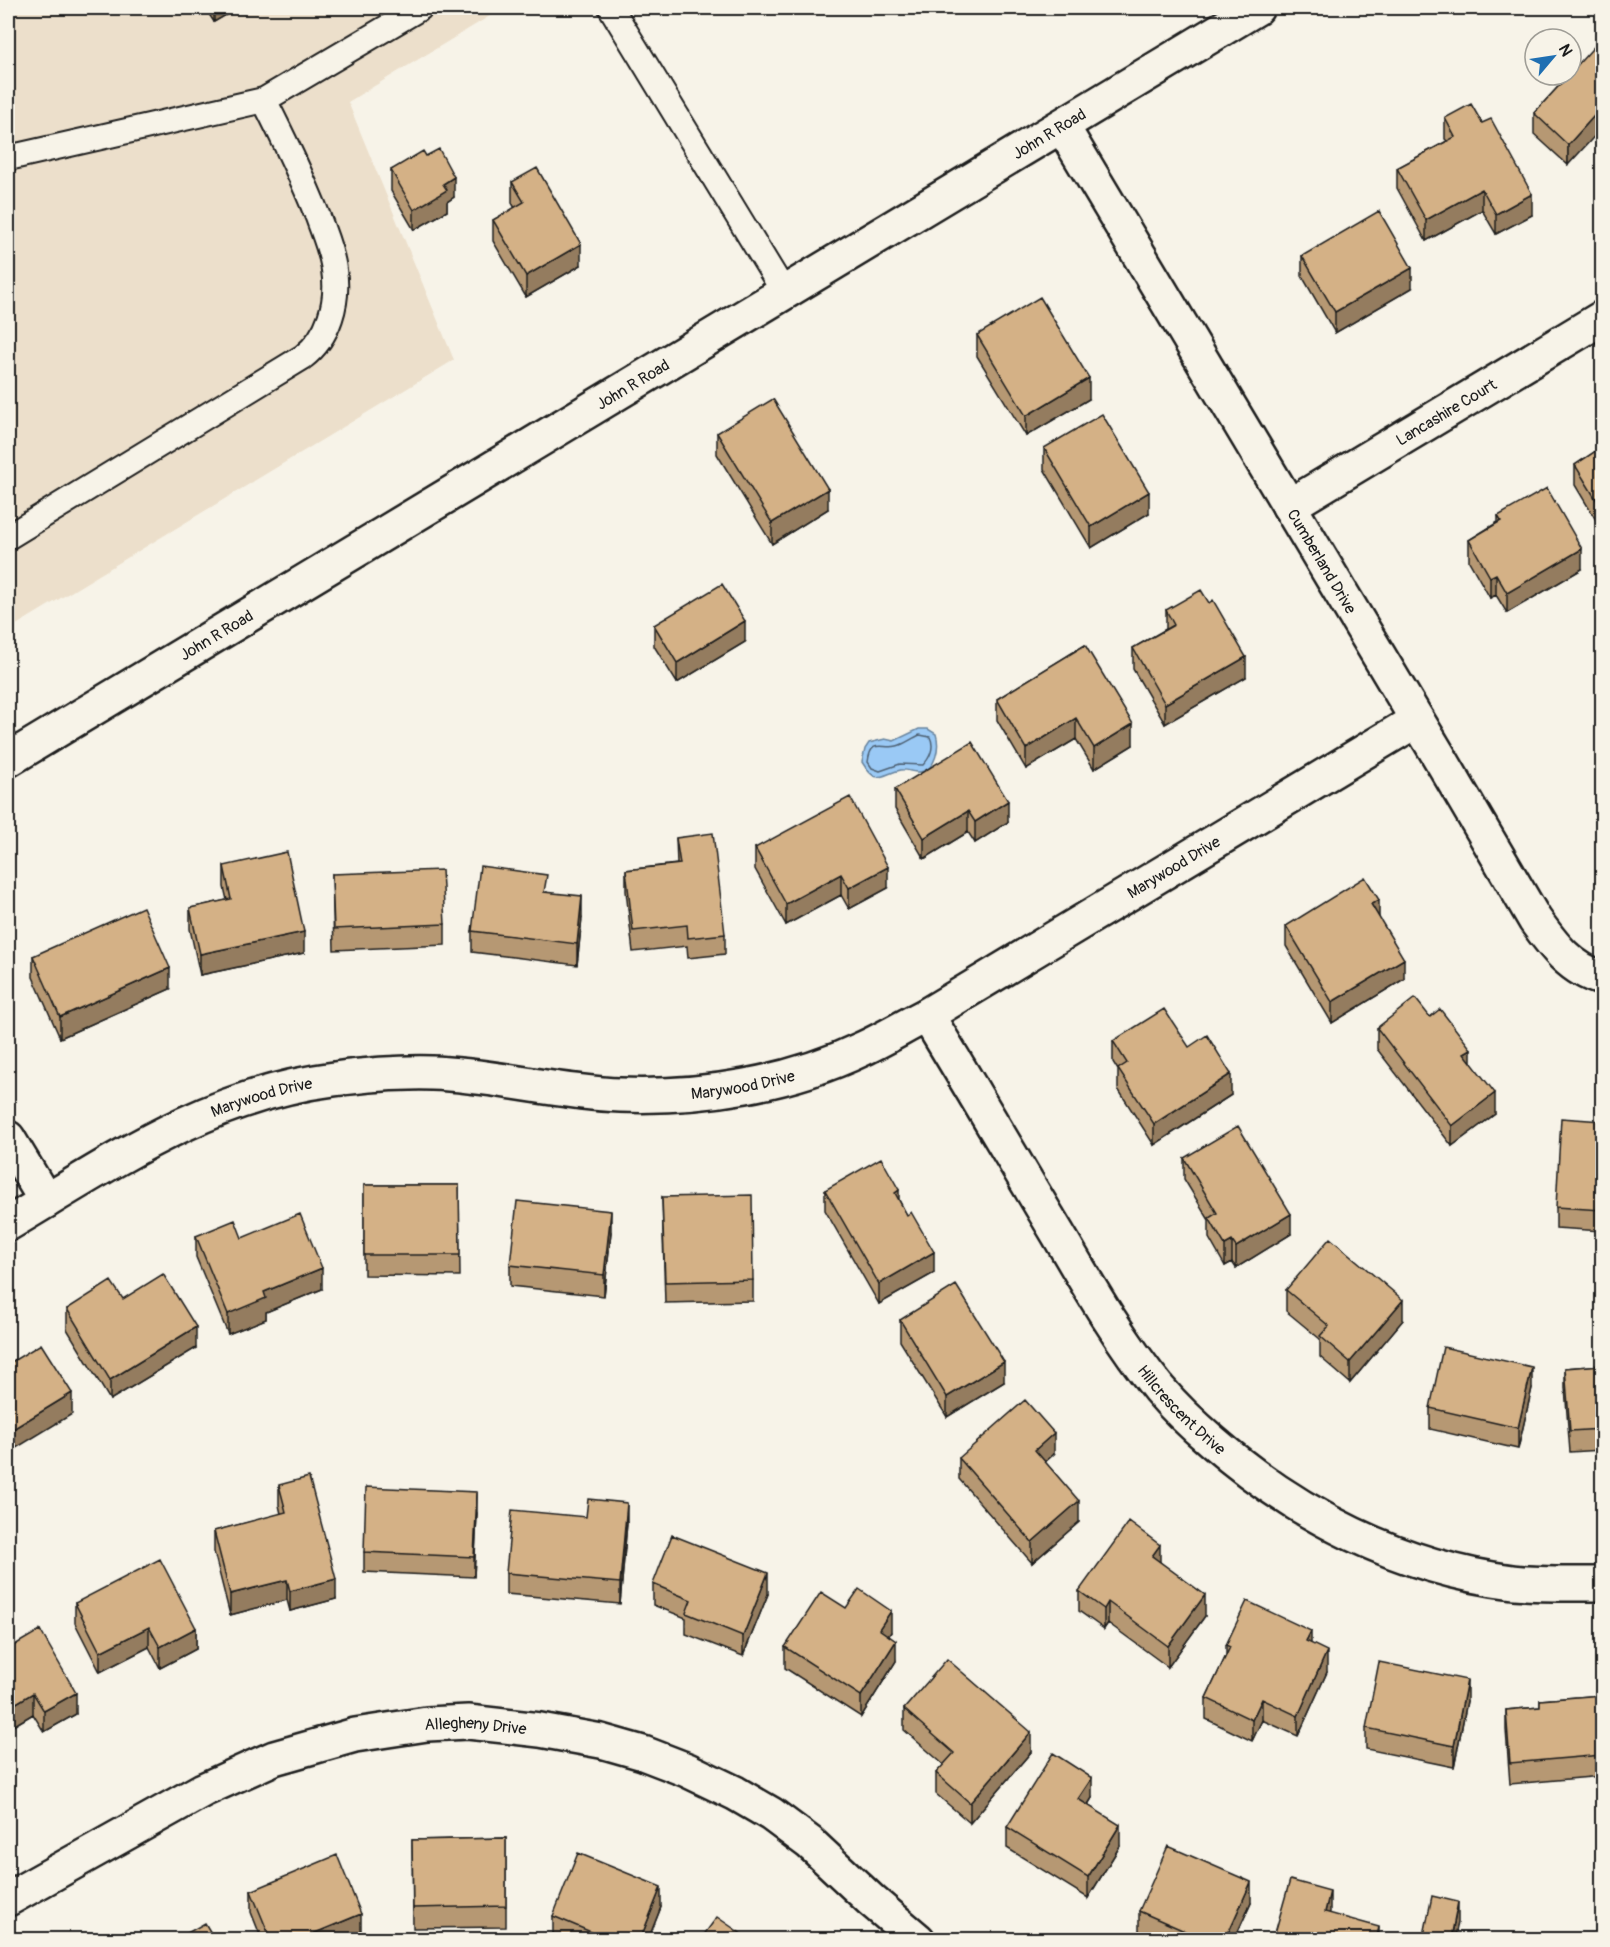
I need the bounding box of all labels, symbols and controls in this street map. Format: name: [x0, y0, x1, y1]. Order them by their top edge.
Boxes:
north arrow: [1523, 27, 1583, 87]
text: N: [1554, 41, 1577, 60]
street label: John R Road: [1009, 104, 1090, 164]
street label: John R Road: [593, 355, 673, 415]
street label: Lancashire Court: [1392, 374, 1501, 451]
street label: Cumberland Drive: [1282, 506, 1360, 618]
street label: John R Road: [176, 606, 257, 665]
street label: Marywood Drive: [1124, 832, 1224, 903]
street label: Marywood Drive: [690, 1066, 797, 1104]
street label: Marywood Drive: [208, 1073, 314, 1122]
street label: Hillcrescent Drive: [1133, 1361, 1229, 1459]
street label: Allegheny Drive: [424, 1713, 528, 1739]

